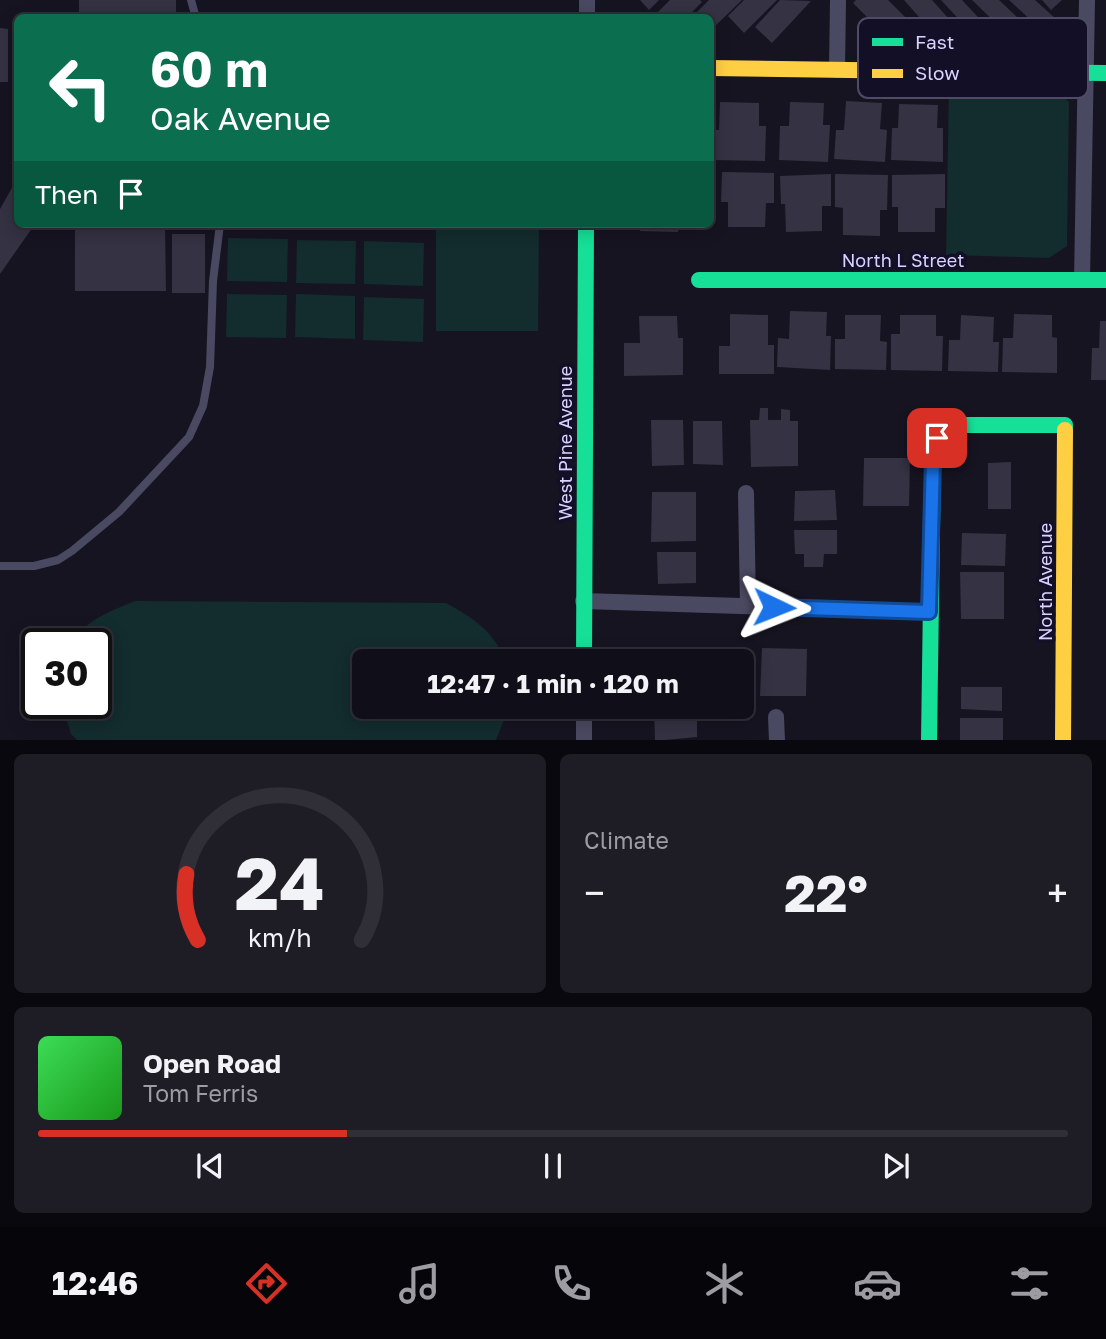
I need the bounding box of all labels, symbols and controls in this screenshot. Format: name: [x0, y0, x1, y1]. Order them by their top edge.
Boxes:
legend: [858, 18, 1088, 98]
text: Fast: [915, 30, 954, 53]
text: 60 m: [150, 39, 268, 98]
icon: left: [35, 42, 126, 133]
text: Slow: [915, 61, 960, 84]
text: Oak Avenue: [150, 99, 331, 137]
icon: arrive: [112, 175, 150, 213]
text: Then: [35, 179, 98, 210]
street label: North L Street: [842, 249, 964, 271]
street label: West Pine Avenue: [554, 366, 576, 520]
pin: [907, 408, 967, 468]
icon: arrive: [918, 419, 956, 457]
street label: North Avenue: [1034, 523, 1056, 641]
position arrow: [737, 570, 811, 644]
speed limit sign: 30: [21, 628, 112, 719]
text: 12:47 · 1 min · 120 m: [427, 668, 679, 699]
text: Climate: [584, 826, 669, 854]
text: 24: [235, 839, 325, 926]
text: 22°: [784, 861, 868, 923]
text: −: [584, 870, 605, 915]
text: +: [1047, 870, 1068, 915]
text: km/h: [248, 921, 312, 952]
text: Open Road: [143, 1048, 281, 1079]
text: Tom Ferris: [143, 1079, 258, 1107]
icon: previous: [191, 1147, 229, 1185]
icon: pause: [534, 1147, 572, 1185]
icon: next: [877, 1147, 915, 1185]
icon: directions: [242, 1259, 291, 1308]
icon: music: [395, 1259, 444, 1308]
icon: phone: [547, 1259, 596, 1308]
icon: climate: [700, 1259, 749, 1308]
icon: car: [853, 1259, 902, 1308]
icon: filters: [1005, 1259, 1054, 1308]
text: 12:46: [52, 1264, 138, 1302]

